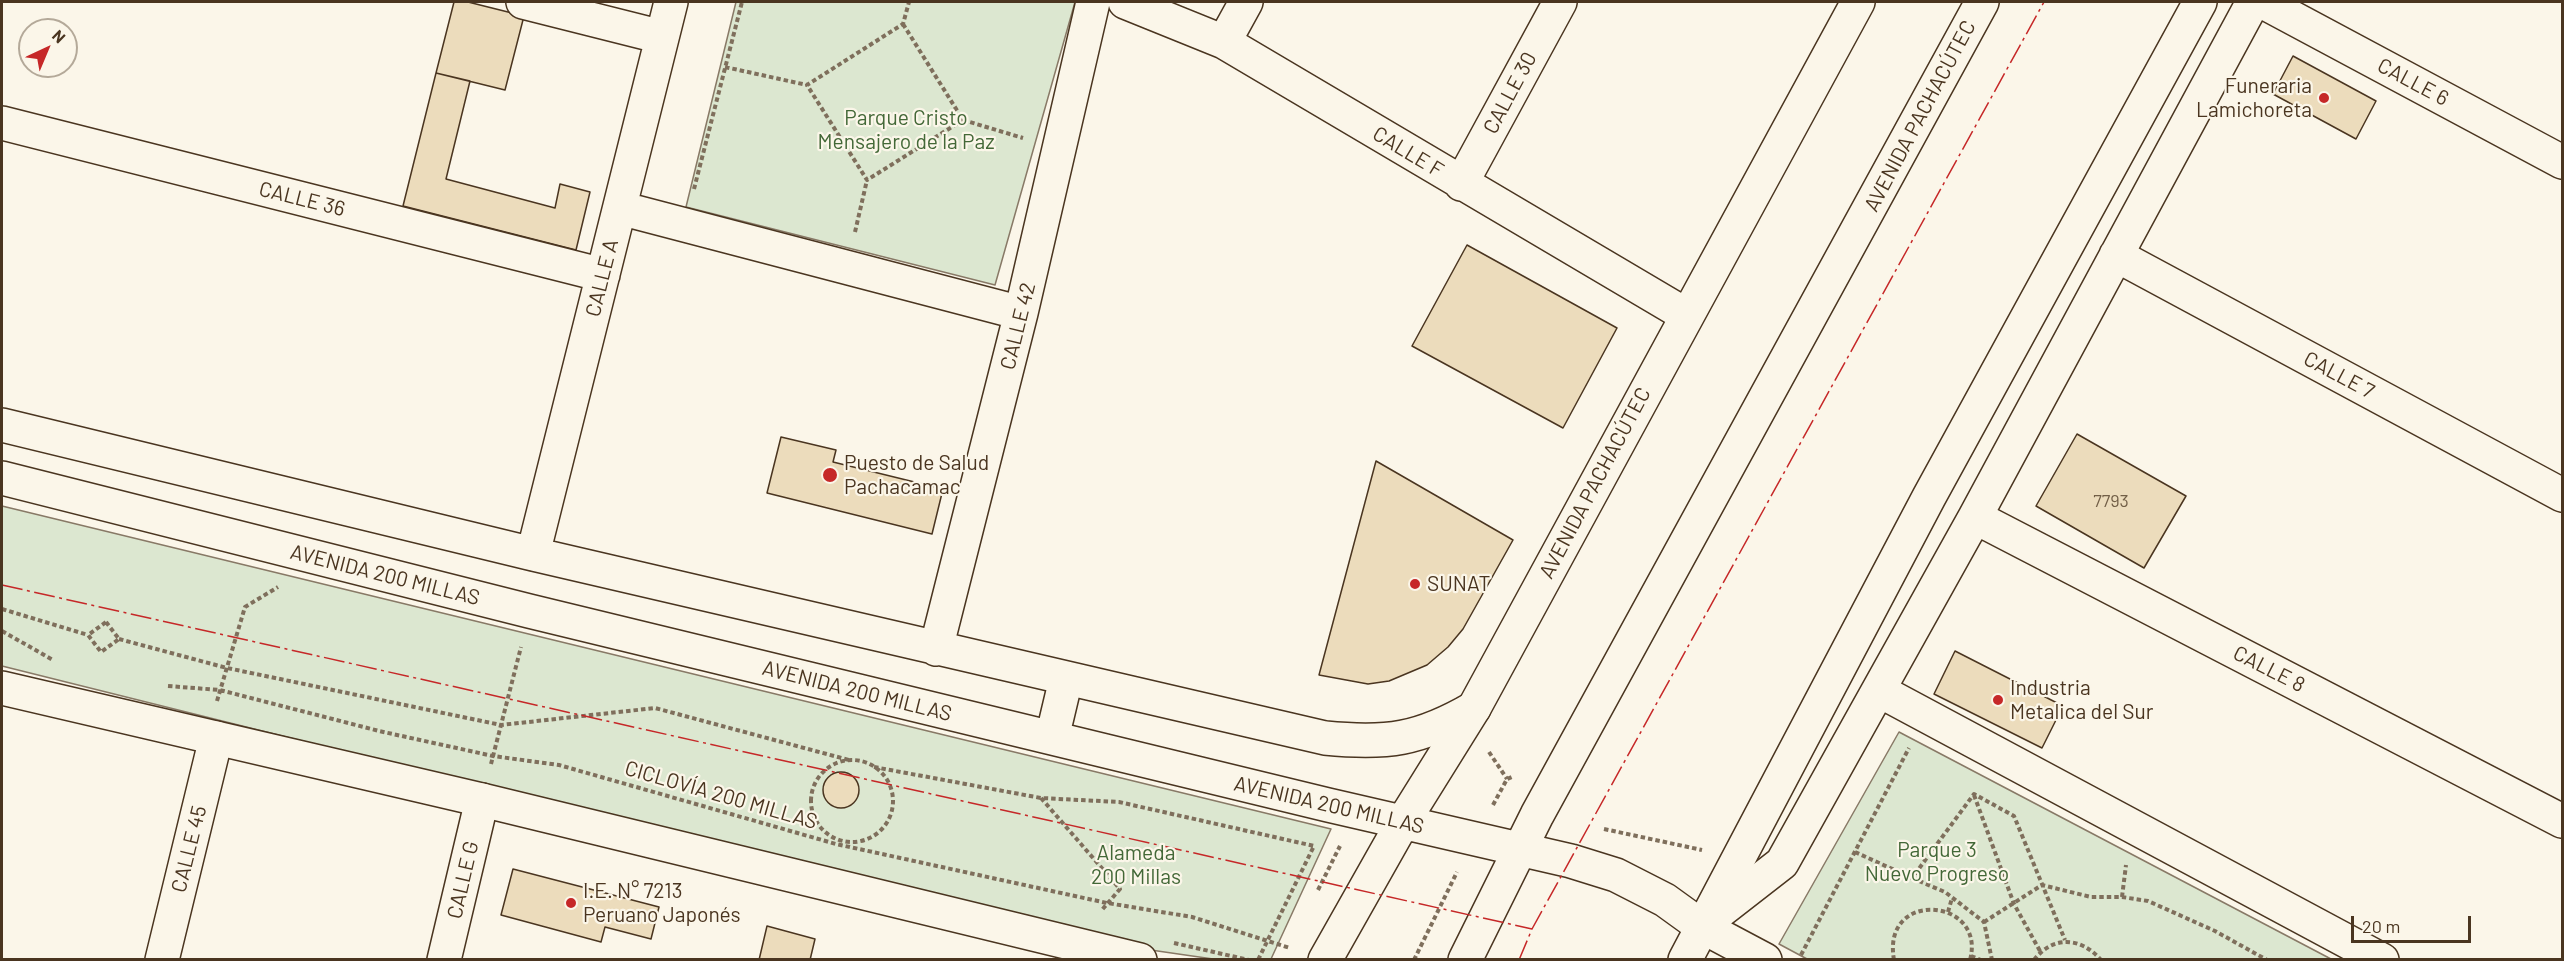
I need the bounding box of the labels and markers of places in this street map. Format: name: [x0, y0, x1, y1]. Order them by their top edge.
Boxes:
place label: Funeraria Lamichoreta: [2196, 73, 2312, 123]
marker: Funeraria Lamichoreta: [2317, 91, 2331, 105]
place label: Puesto de Salud Pachacamac: [844, 450, 989, 500]
marker: Puesto de Salud Pachacamac: [821, 466, 839, 484]
place label: SUNAT: [1427, 571, 1490, 597]
marker: SUNAT: [1408, 577, 1422, 591]
place label: Industria Metalica del Sur: [2010, 675, 2153, 725]
marker: Industria Metalica del Sur: [1991, 693, 2005, 707]
place label: I.E. N° 7213 Peruano Japonés: [583, 878, 741, 928]
marker: I.E. N° 7213 Peruano Japonés: [564, 896, 578, 910]

